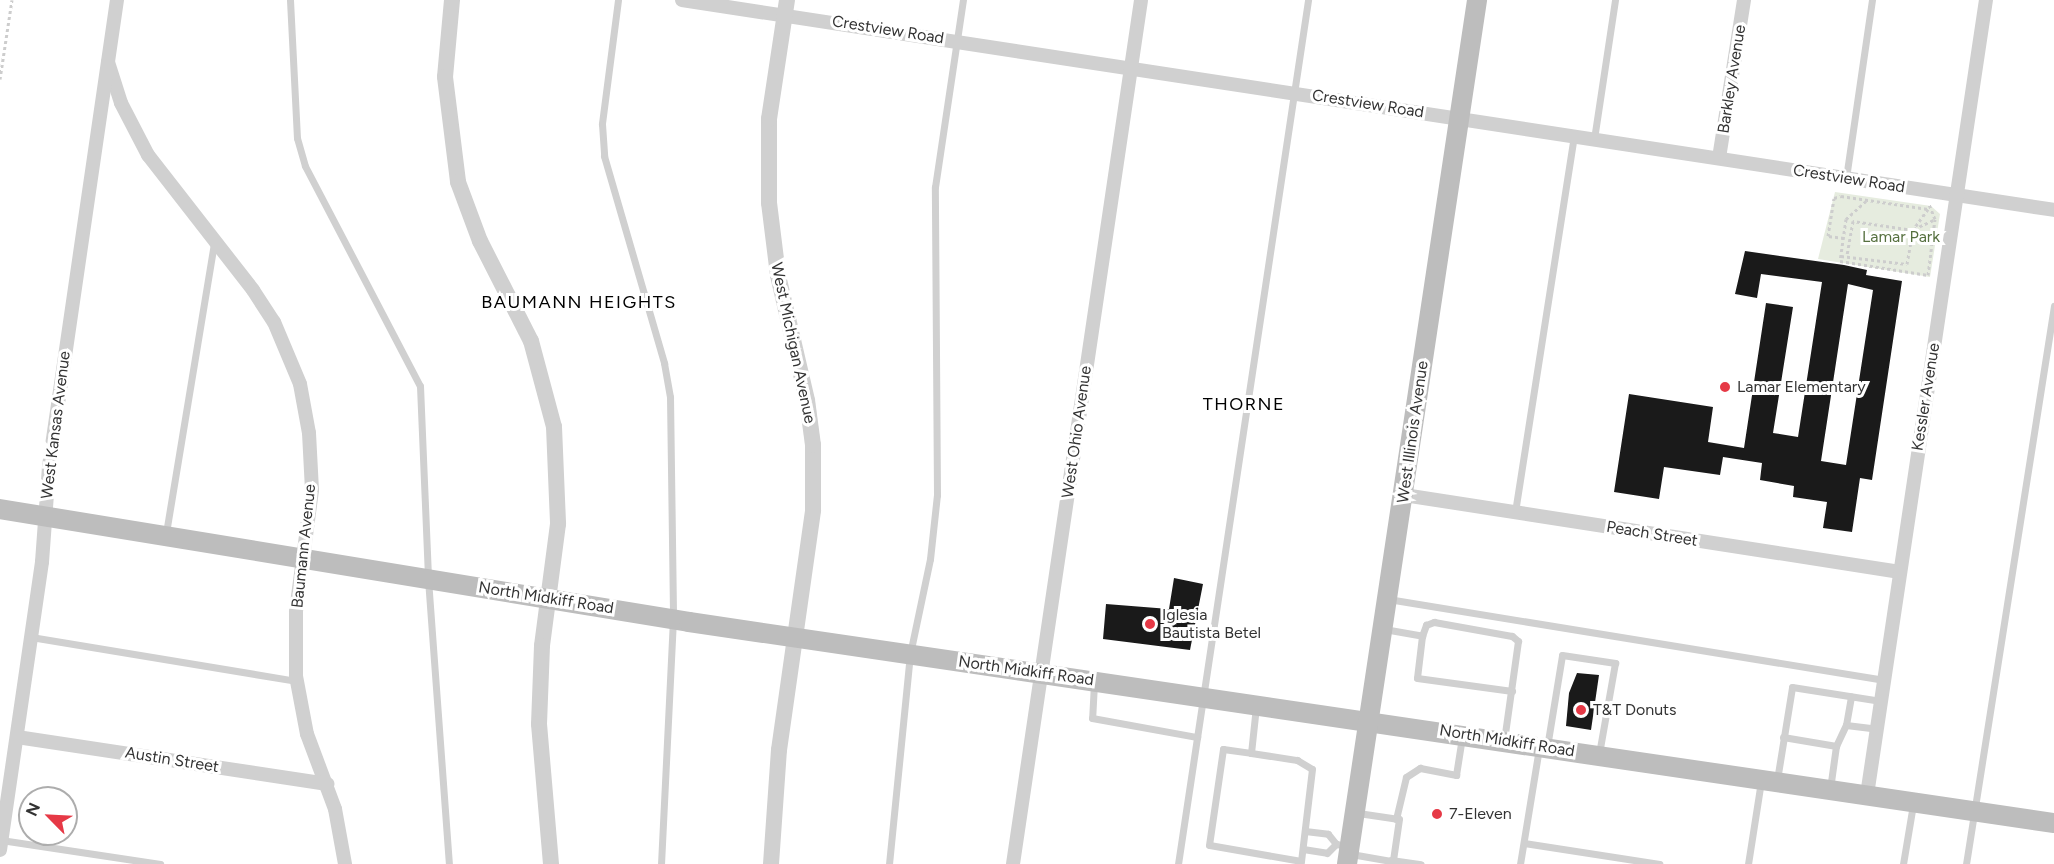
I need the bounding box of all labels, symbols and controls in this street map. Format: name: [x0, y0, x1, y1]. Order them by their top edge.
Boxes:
street label: Crestview Road: [831, 12, 945, 48]
street label: Barkley Avenue: [1714, 23, 1750, 135]
street label: Crestview Road: [1311, 86, 1425, 122]
street label: Crestview Road: [1792, 161, 1906, 197]
park label: Lamar Park: [1862, 227, 1940, 247]
street label: West Michigan Avenue: [767, 261, 819, 425]
district label: BAUMANN HEIGHTS: [481, 291, 677, 313]
street label: Kessler Avenue: [1908, 342, 1944, 452]
street label: West Kansas Avenue: [37, 350, 75, 500]
street label: West Illinois Avenue: [1394, 360, 1432, 504]
street label: West Ohio Avenue: [1058, 365, 1096, 499]
place label: Lamar Elementary: [1737, 377, 1866, 397]
marker: Lamar Elementary: [1718, 380, 1732, 394]
district label: THORNE: [1203, 393, 1285, 415]
street label: Baumann Avenue: [288, 483, 320, 609]
street label: Peach Street: [1605, 517, 1699, 551]
street label: North Midkiff Road: [477, 578, 615, 618]
place label: Iglesia Bautista Betel: [1162, 605, 1261, 643]
marker: Iglesia Bautista Betel: [1143, 617, 1157, 631]
street label: North Midkiff Road: [957, 652, 1095, 690]
place label: T&T Donuts: [1593, 700, 1677, 720]
marker: T&T Donuts: [1574, 703, 1588, 717]
street label: North Midkiff Road: [1438, 721, 1576, 761]
street label: Austin Street: [124, 743, 220, 777]
north arrow: [18, 786, 78, 846]
text: N: [22, 800, 44, 819]
place label: 7-Eleven: [1449, 804, 1512, 824]
marker: 7-Eleven: [1430, 807, 1444, 821]

